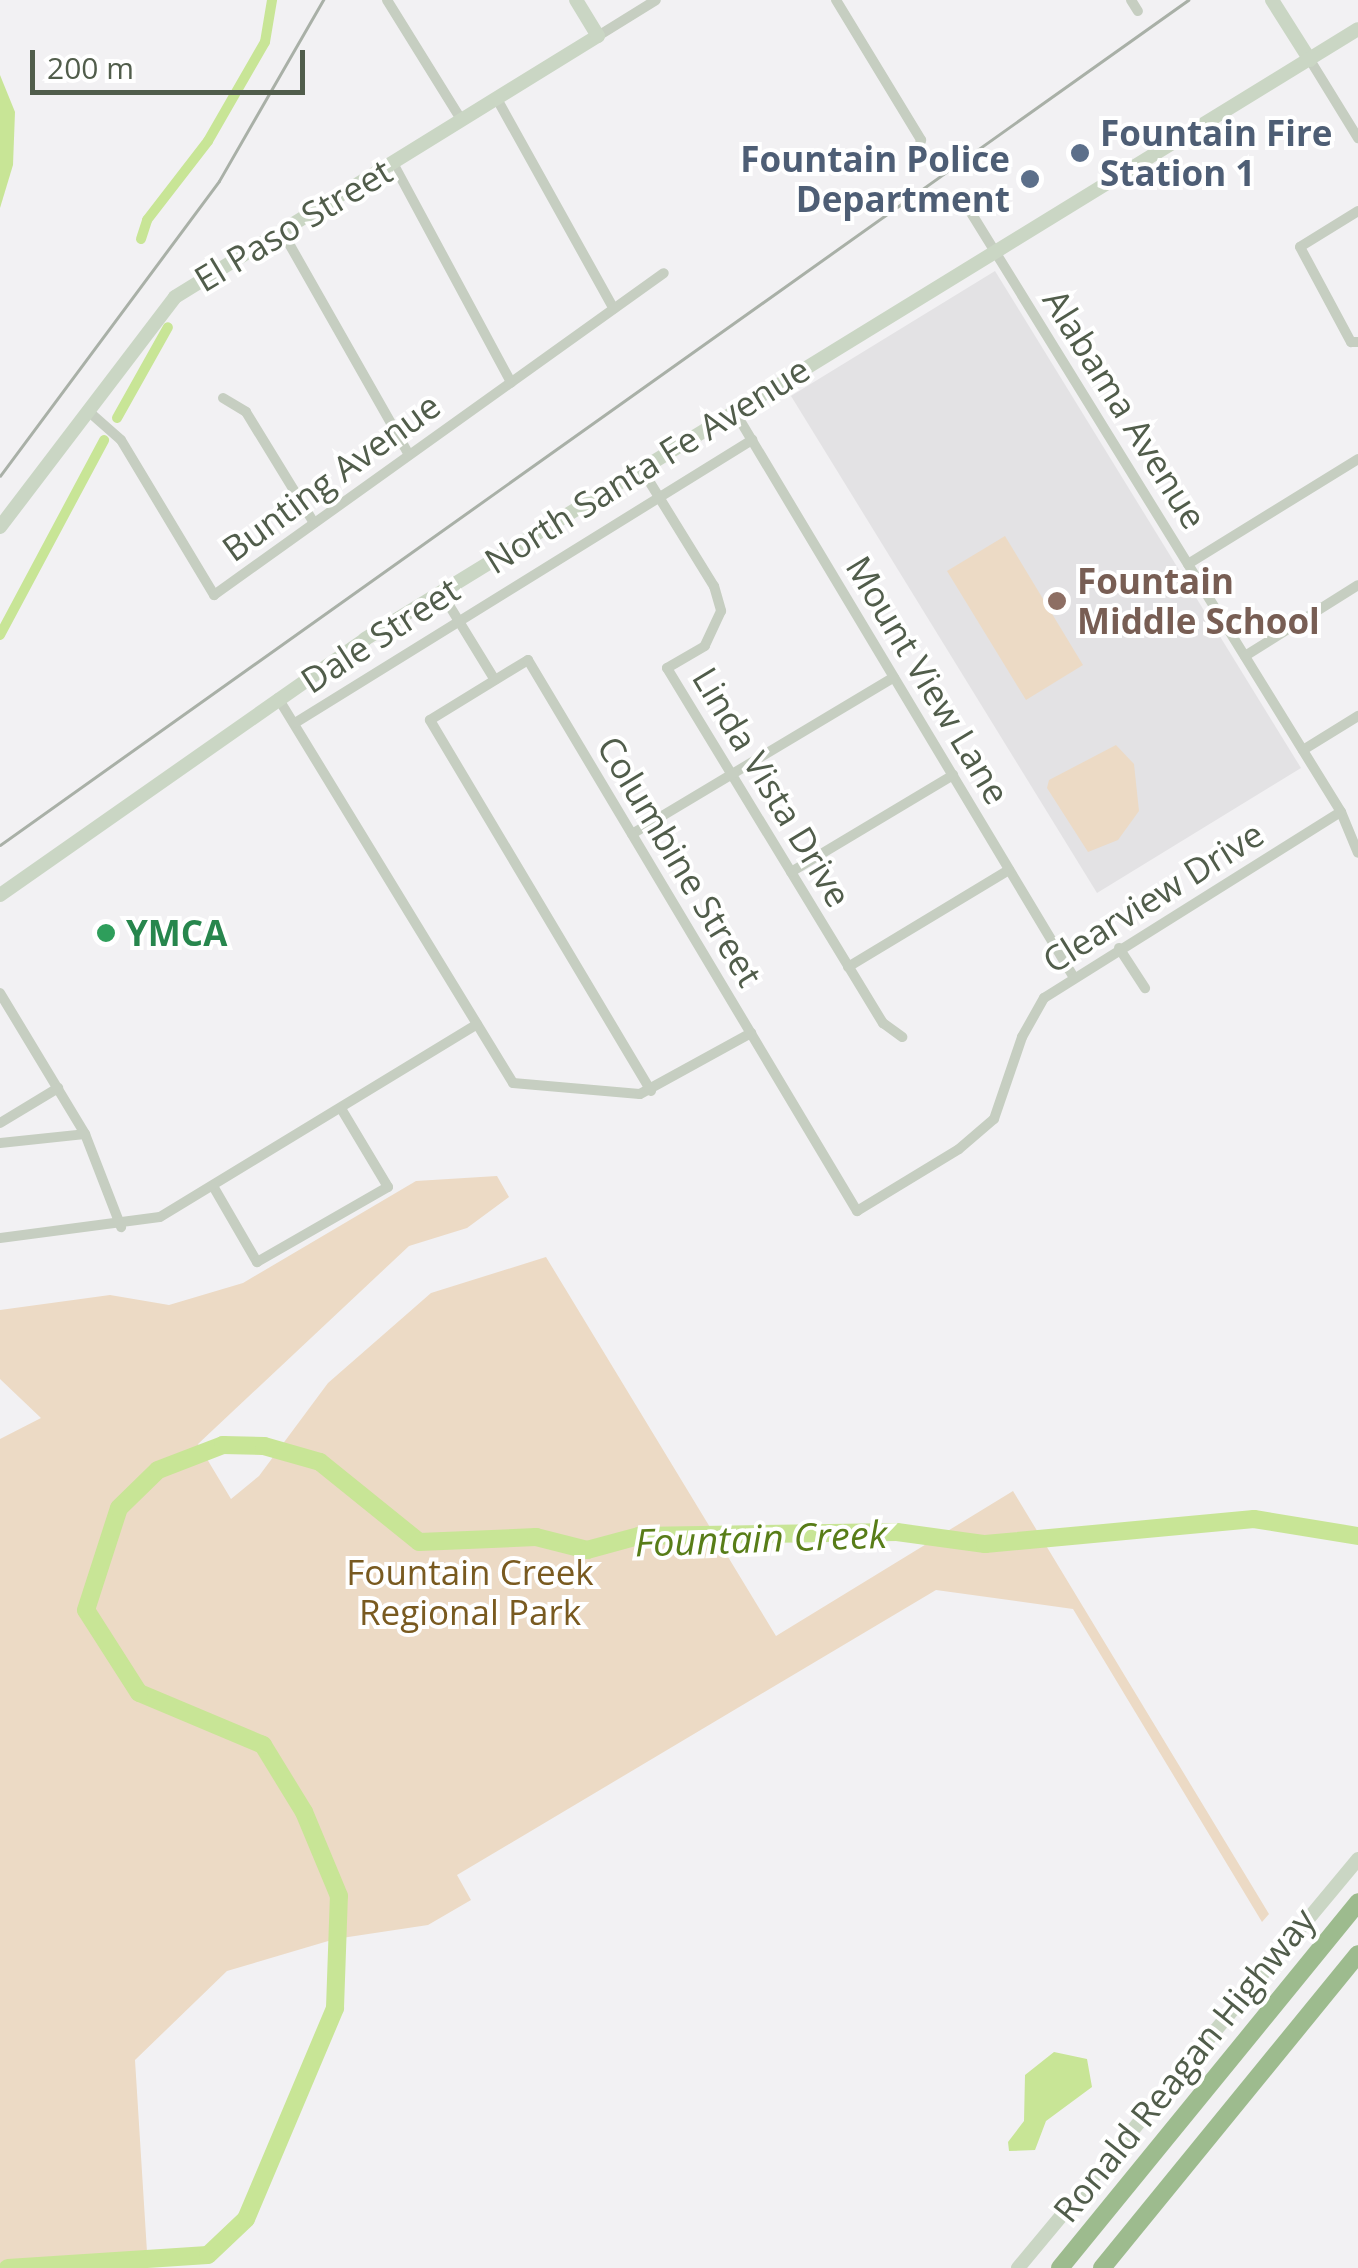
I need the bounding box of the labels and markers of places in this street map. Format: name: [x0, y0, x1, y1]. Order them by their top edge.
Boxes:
place label: Fountain Fire Station 1: [1100, 112, 1332, 194]
place label: Fountain Police Department: [740, 138, 1010, 220]
marker: Fountain Fire Station 1: [1069, 142, 1091, 164]
marker: Fountain Police Department: [1019, 168, 1041, 190]
place label: Fountain Middle School: [1077, 560, 1320, 642]
marker: Fountain Middle School: [1046, 590, 1068, 612]
place label: YMCA: [126, 912, 227, 954]
marker: YMCA: [95, 922, 117, 944]

